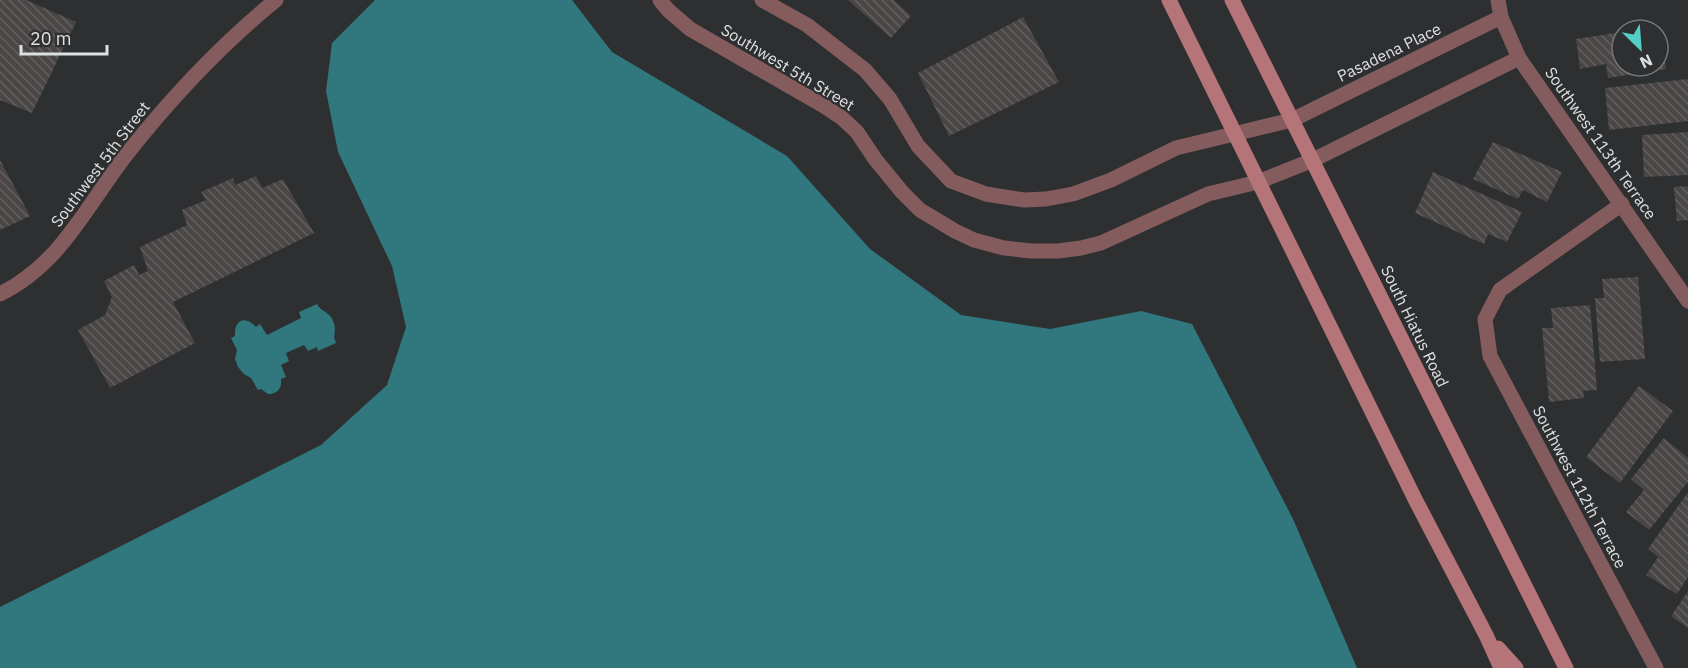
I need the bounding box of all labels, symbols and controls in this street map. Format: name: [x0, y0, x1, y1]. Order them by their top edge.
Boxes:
scale bar: [21, 18, 106, 56]
street label: Pasadena Place: [1334, 18, 1444, 86]
north arrow: [1610, 18, 1670, 78]
street label: Southwest 5th Street: [718, 19, 858, 115]
text: 20 m: [30, 27, 72, 50]
text: N: [1637, 50, 1656, 73]
street label: Southwest 113th Terrace: [1541, 63, 1661, 223]
street label: Southwest 5th Street: [46, 97, 154, 231]
street label: South Hiatus Road: [1377, 262, 1453, 390]
street label: Southwest 112th Terrace: [1529, 402, 1631, 572]

